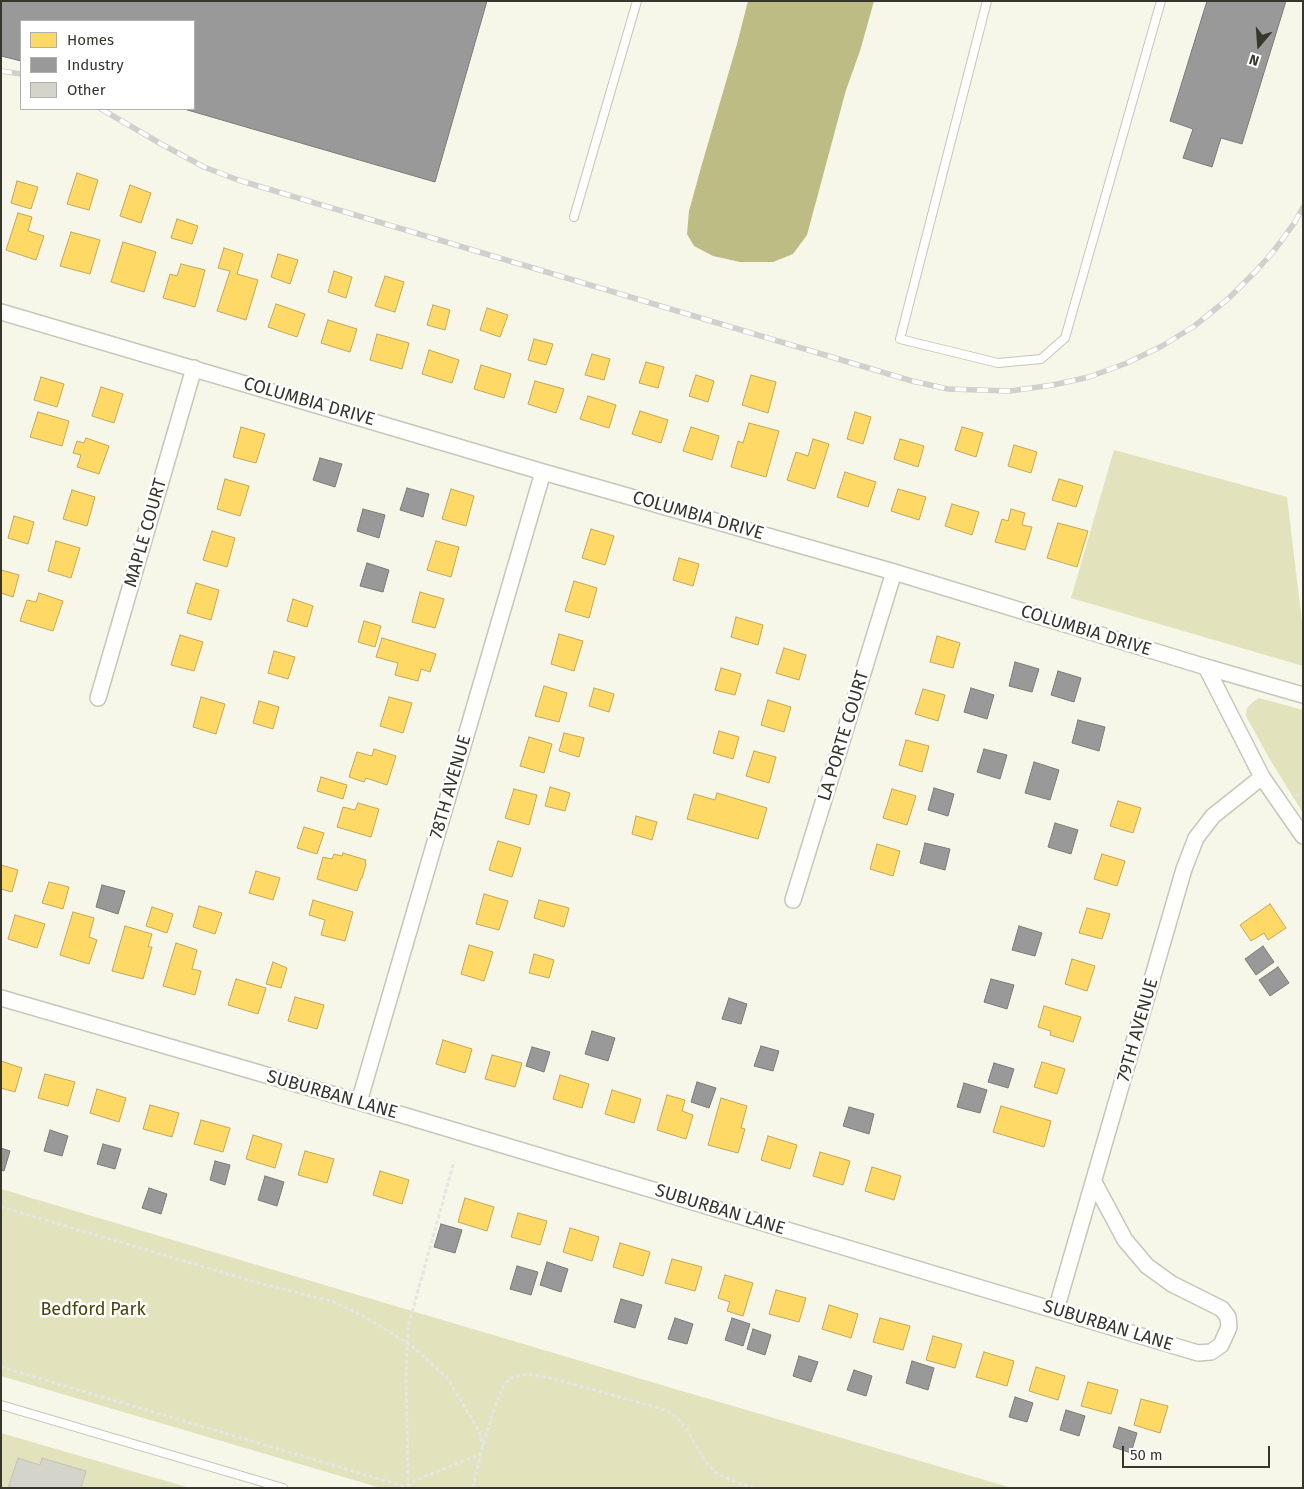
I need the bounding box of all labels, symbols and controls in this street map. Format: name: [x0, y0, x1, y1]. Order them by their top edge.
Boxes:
legend: [20, 20, 195, 110]
north arrow: [1234, 20, 1284, 70]
text: Homes: [67, 31, 114, 49]
text: N: [1247, 50, 1261, 69]
text: Industry: [67, 56, 124, 74]
text: Other: [67, 81, 106, 99]
street label: COLUMBIA DRIVE: [241, 373, 377, 431]
street label: MAPLE COURT: [120, 476, 172, 590]
street label: COLUMBIA DRIVE: [630, 487, 766, 545]
street label: COLUMBIA DRIVE: [1018, 601, 1154, 661]
street label: LA PORTE COURT: [814, 668, 874, 804]
street label: 78TH AVENUE: [426, 733, 476, 841]
street label: 79TH AVENUE: [1113, 976, 1163, 1084]
street label: SUBURBAN LANE: [264, 1066, 400, 1124]
street label: SUBURBAN LANE: [652, 1180, 788, 1240]
street label: SUBURBAN LANE: [1040, 1296, 1176, 1356]
park label: Bedford Park: [40, 1299, 146, 1321]
scale bar: [1124, 1436, 1272, 1468]
text: 50 m: [1130, 1446, 1163, 1464]

